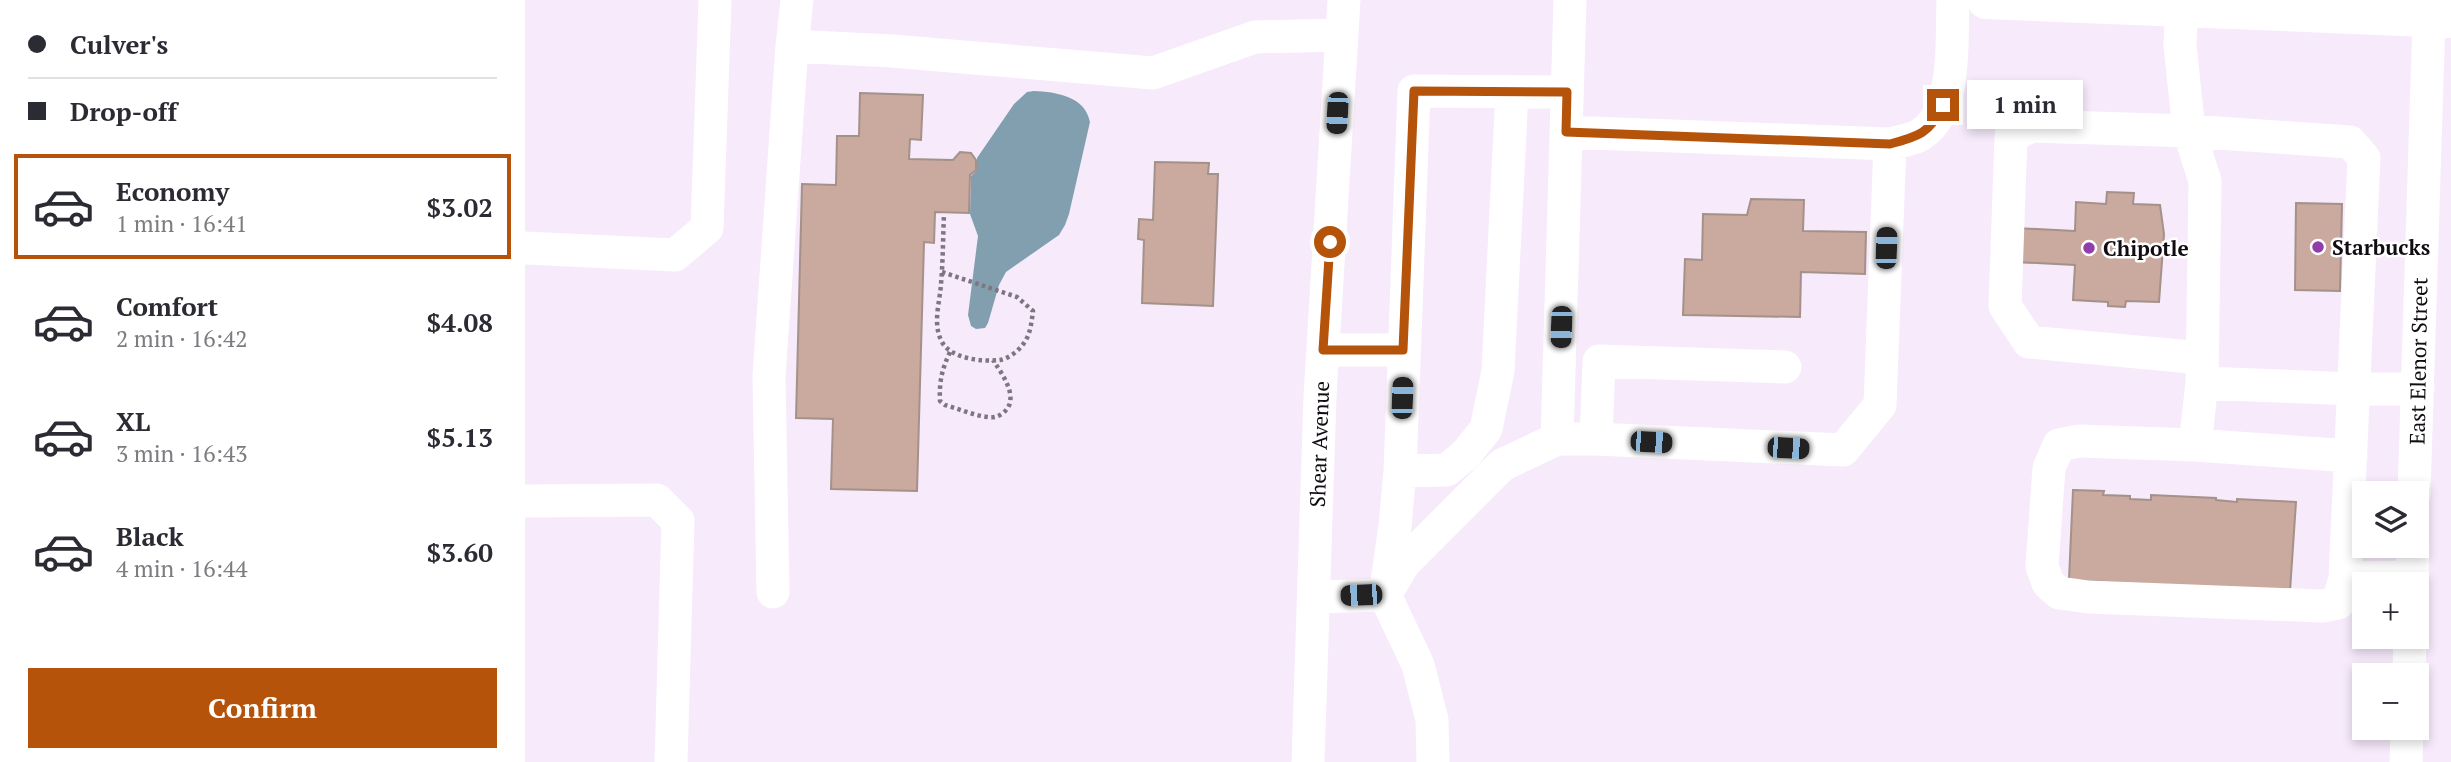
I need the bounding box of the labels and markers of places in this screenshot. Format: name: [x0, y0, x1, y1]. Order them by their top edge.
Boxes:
place label: Starbucks: [2332, 233, 2430, 261]
place label: Chipotle: [2103, 234, 2189, 262]
marker: Starbucks: [2310, 239, 2326, 255]
marker: Chipotle: [2081, 240, 2097, 256]

